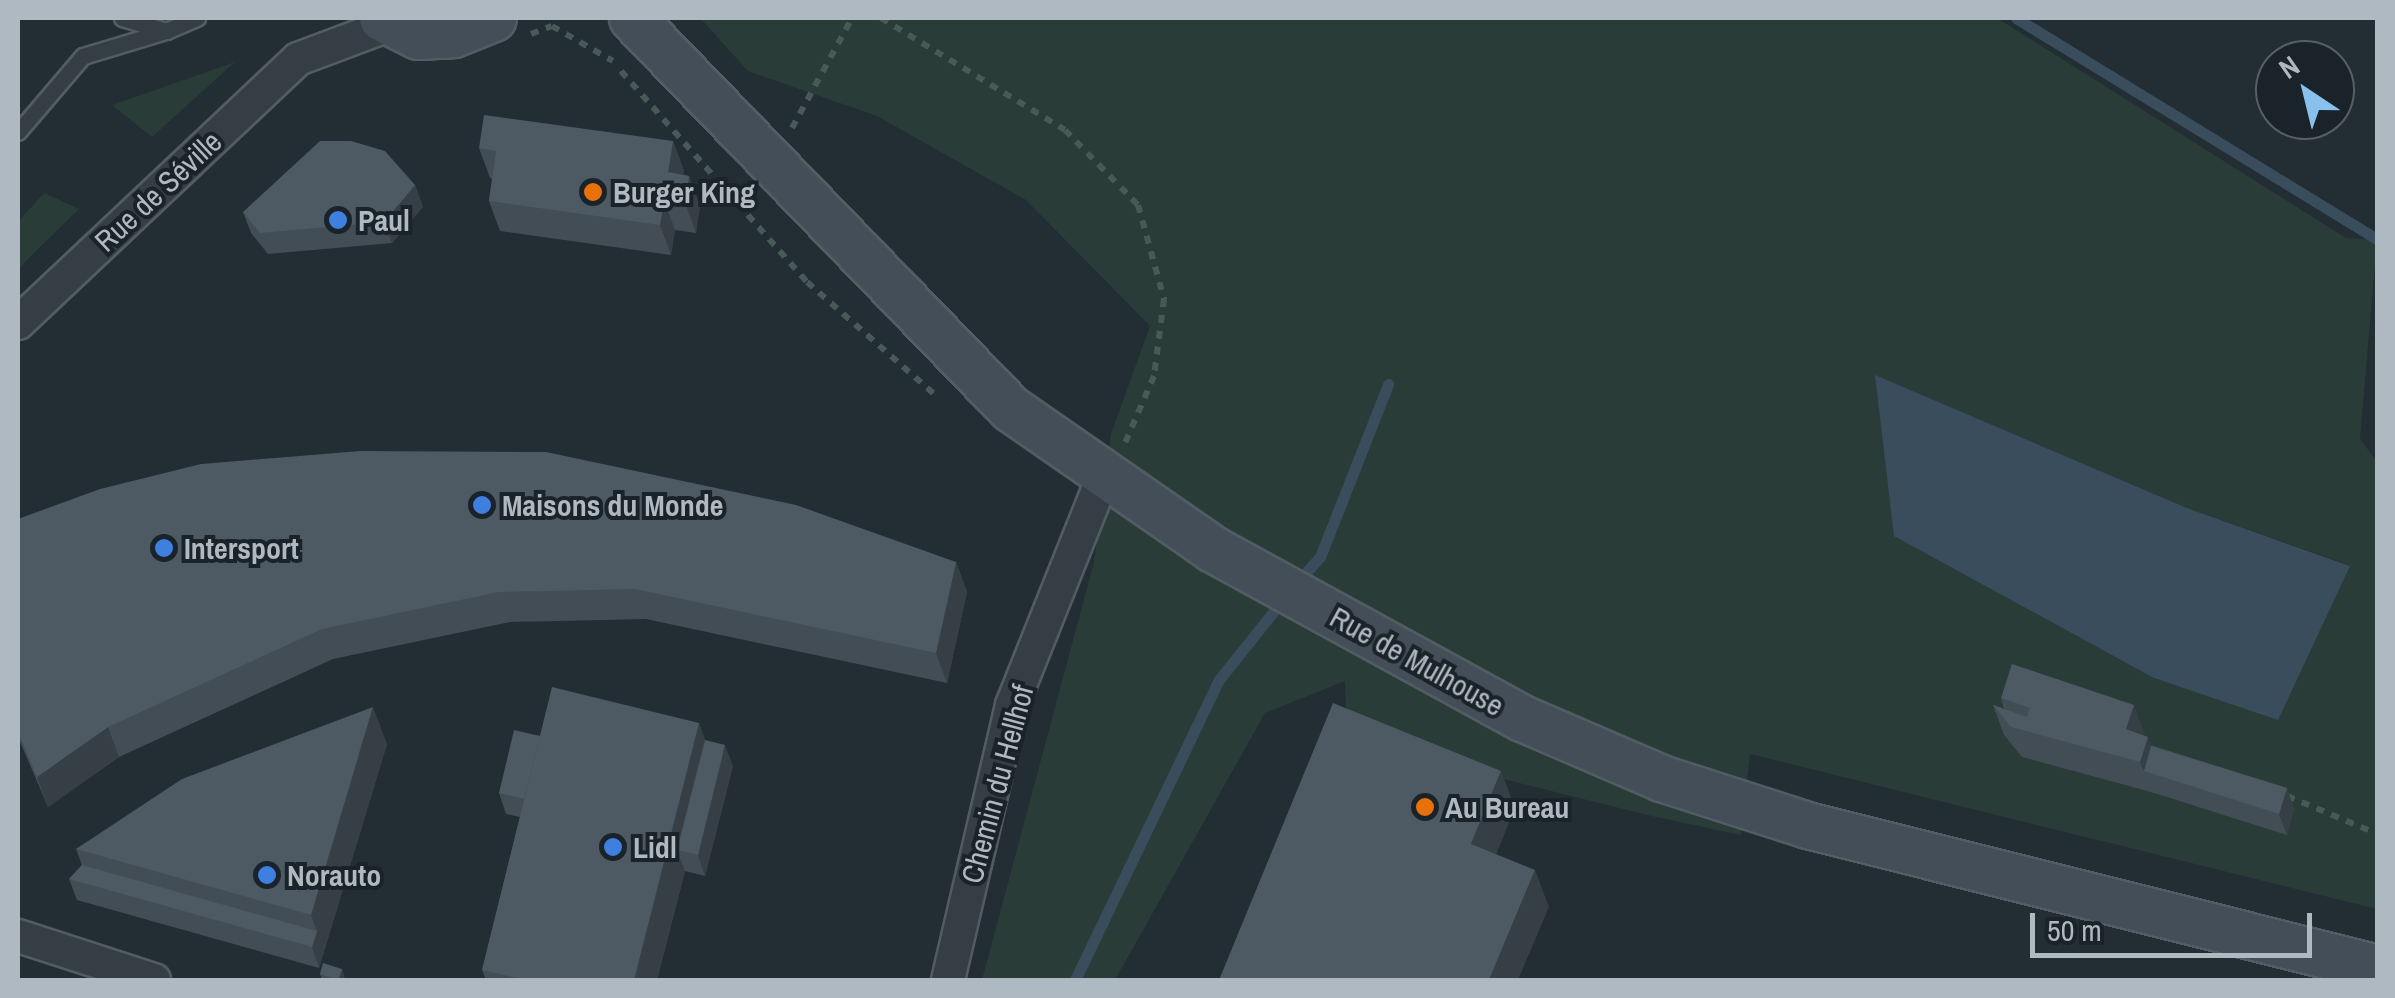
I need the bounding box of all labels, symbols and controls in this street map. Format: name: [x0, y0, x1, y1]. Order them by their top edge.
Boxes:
north arrow: [2255, 40, 2355, 140]
text: N: [2271, 47, 2307, 87]
street label: Rue de Séville: [87, 123, 229, 259]
place label: Burger King: [613, 174, 755, 210]
marker: Burger King: [582, 181, 604, 203]
place label: Paul: [358, 202, 410, 238]
marker: Paul: [327, 209, 349, 231]
place label: Maisons du Monde: [502, 487, 723, 523]
marker: Maisons du Monde: [471, 494, 493, 516]
place label: Intersport: [184, 530, 299, 566]
marker: Intersport: [153, 537, 175, 559]
street label: Rue de Mulhouse: [1324, 599, 1510, 723]
street label: Chemin du Hellhof: [953, 681, 1041, 887]
place label: Au Bureau: [1445, 789, 1569, 825]
marker: Au Bureau: [1414, 796, 1436, 818]
place label: Lidl: [633, 829, 677, 865]
marker: Lidl: [602, 836, 624, 858]
place label: Norauto: [287, 857, 381, 893]
marker: Norauto: [256, 864, 278, 886]
scale bar: [2035, 893, 2318, 955]
text: 50 m: [2047, 910, 2102, 950]

